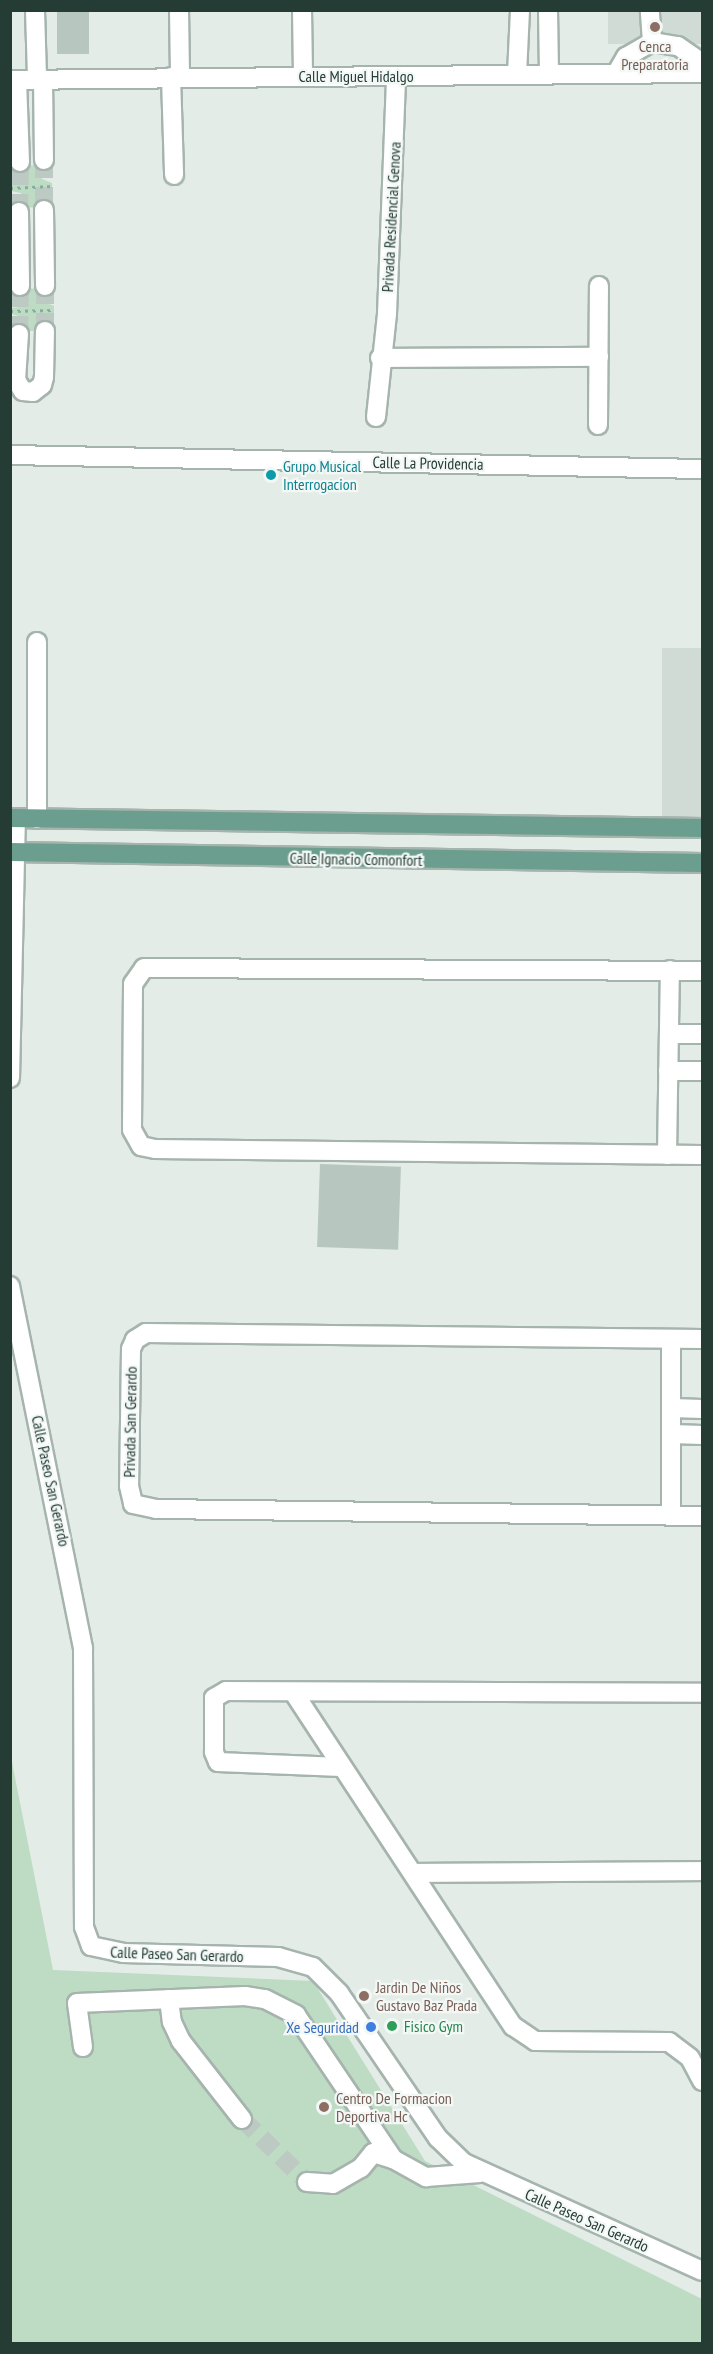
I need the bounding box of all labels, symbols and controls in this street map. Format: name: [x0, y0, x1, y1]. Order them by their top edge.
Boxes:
marker: Cenca Preparatoria: [648, 20, 662, 34]
place label: Cenca Preparatoria: [621, 36, 689, 74]
street label: Calle Miguel Hidalgo: [298, 66, 414, 86]
street label: Privada Residencial Genova: [377, 141, 405, 293]
street label: Calle La Providencia: [372, 452, 484, 474]
place label: Grupo Musical Interrogacion: [283, 456, 361, 494]
marker: Grupo Musical Interrogacion: [264, 468, 278, 482]
street label: Calle Ignacio Comonfort: [289, 848, 423, 870]
street label: Privada San Gerardo: [119, 1366, 141, 1478]
street label: Calle Paseo San Gerardo: [28, 1414, 74, 1548]
street label: Calle Paseo San Gerardo: [110, 1942, 244, 1966]
place label: Jardin De Niños Gustavo Baz Prada: [376, 1977, 478, 2015]
marker: Jardin De Niños Gustavo Baz Prada: [357, 1989, 371, 2003]
place label: Fisico Gym: [404, 2016, 463, 2036]
place label: Xe Seguridad: [286, 2017, 359, 2037]
marker: Fisico Gym: [385, 2019, 399, 2033]
marker: Xe Seguridad: [364, 2020, 378, 2034]
place label: Centro De Formacion Deportiva Hc: [336, 2088, 452, 2126]
marker: Centro De Formacion Deportiva Hc: [317, 2100, 331, 2114]
street label: Calle Paseo San Gerardo: [522, 2184, 652, 2256]

